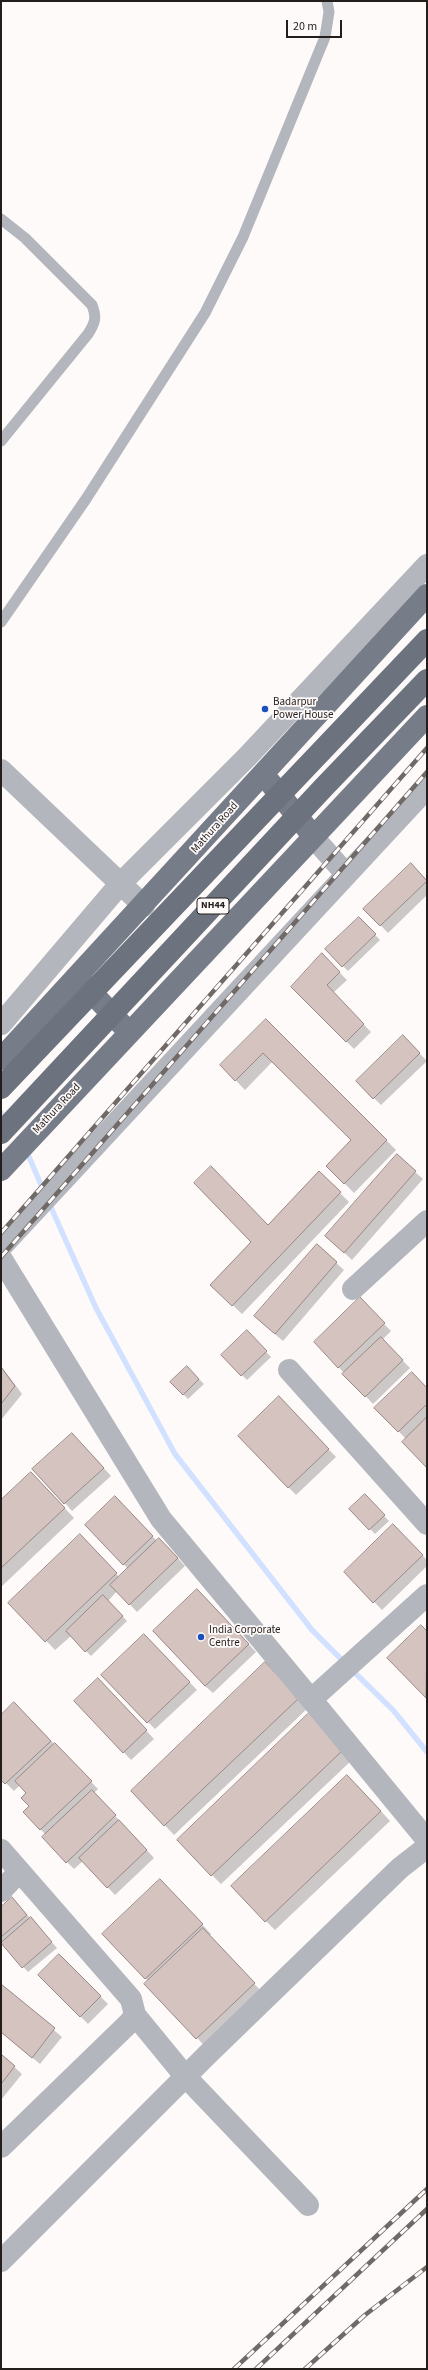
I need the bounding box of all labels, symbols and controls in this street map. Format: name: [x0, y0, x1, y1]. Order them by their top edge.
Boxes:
scale bar: [288, 12, 344, 38]
text: 20 m: [293, 18, 317, 35]
place label: Badarpur Power House: [273, 696, 333, 722]
marker: Badarpur Power House: [260, 704, 270, 714]
street label: Mathura Road: [189, 800, 241, 856]
road number: NH44: [197, 898, 229, 914]
street label: Mathura Road: [30, 1081, 84, 1137]
place label: India Corporate Centre: [209, 1624, 281, 1650]
marker: India Corporate Centre: [196, 1632, 206, 1642]

